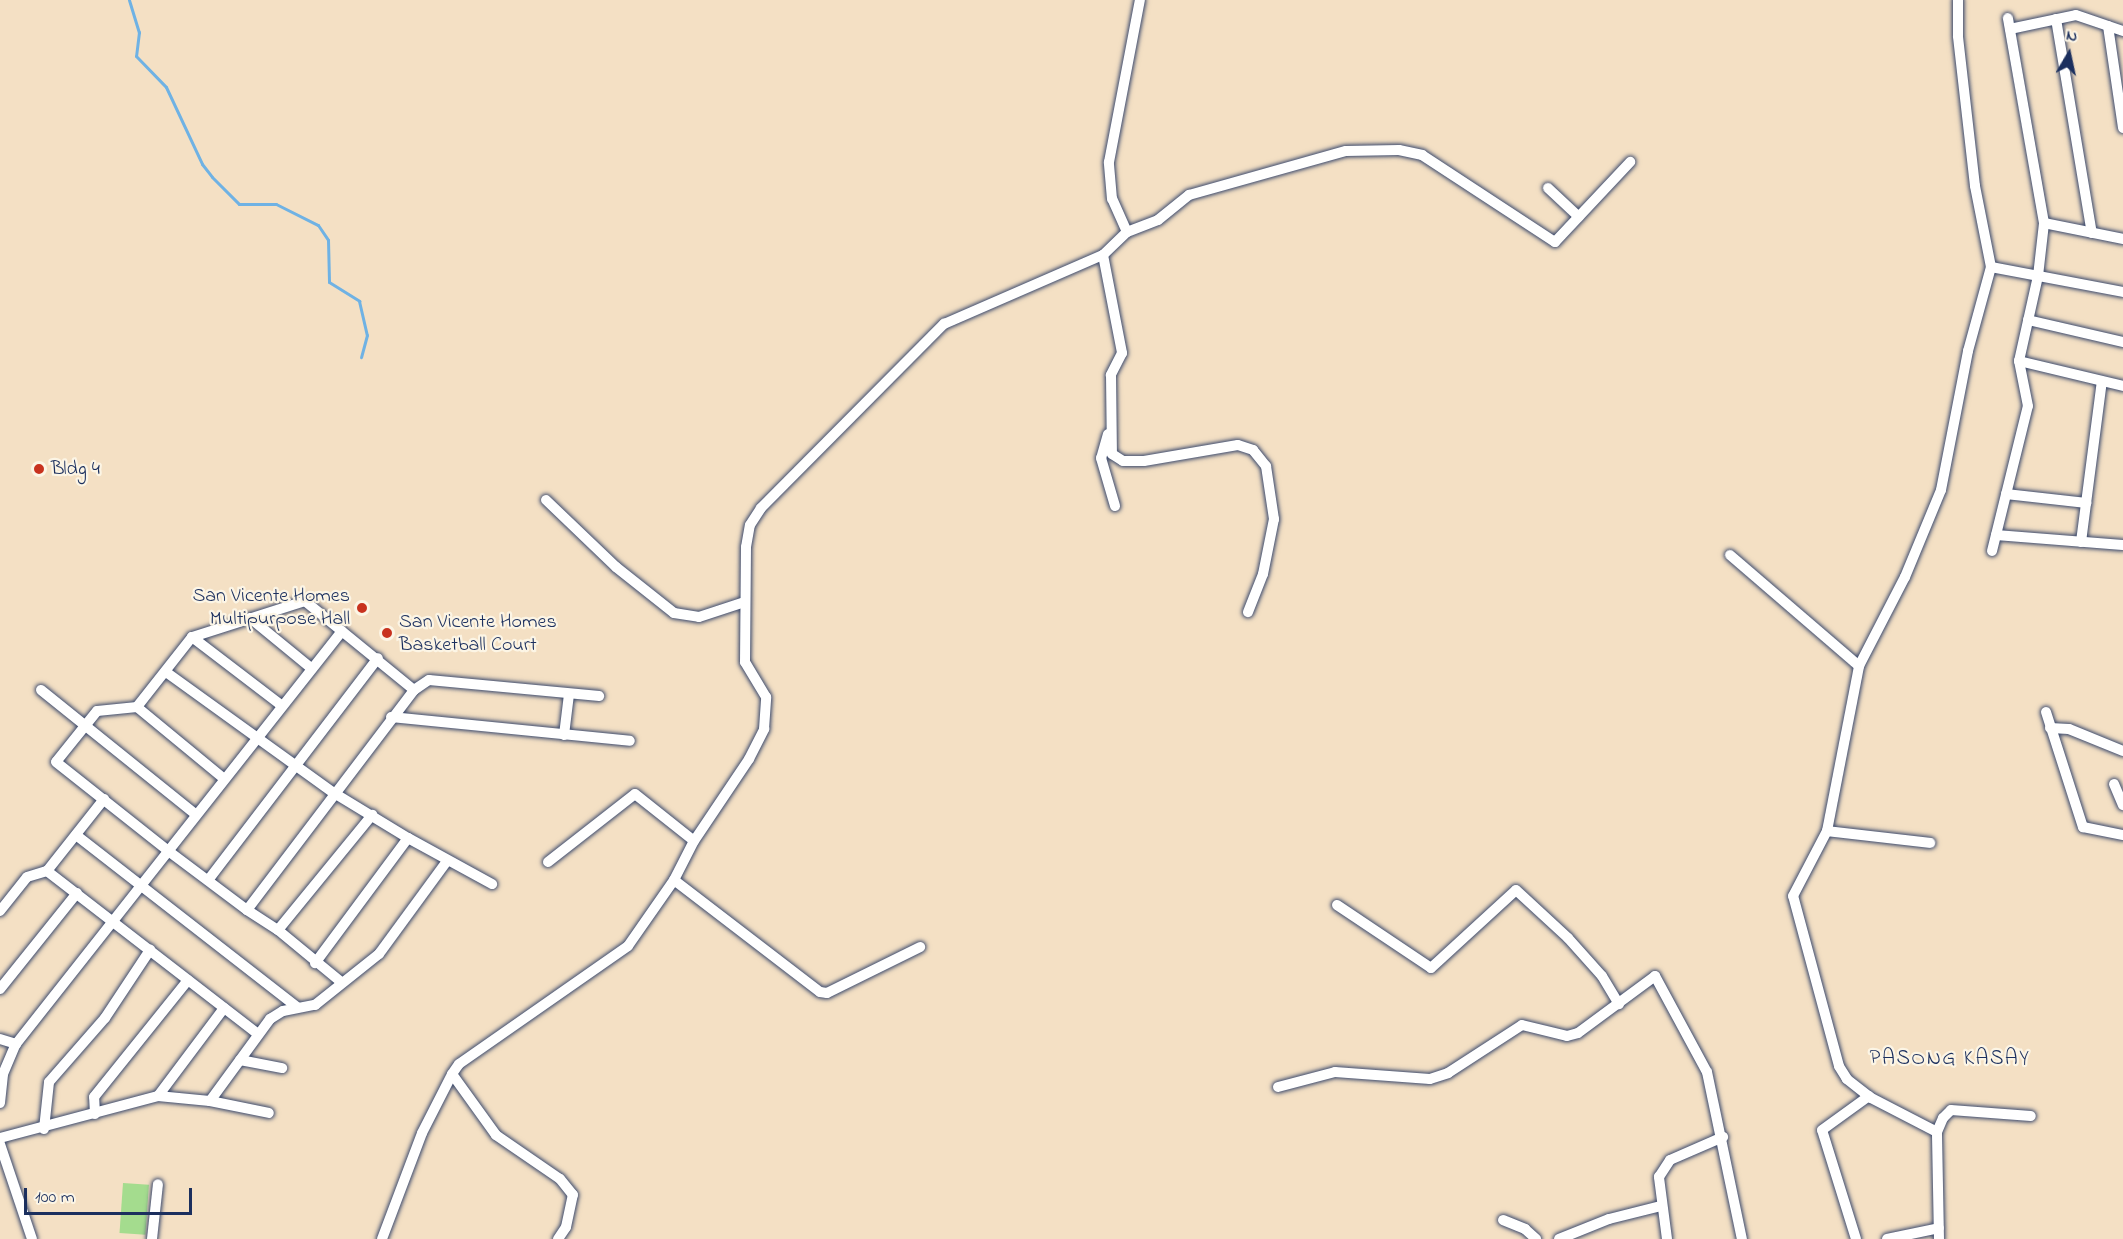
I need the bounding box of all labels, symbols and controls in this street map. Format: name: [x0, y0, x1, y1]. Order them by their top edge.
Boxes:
north arrow: [2039, 24, 2099, 84]
text: N: [2065, 24, 2079, 49]
place label: Bldg 4: [51, 457, 100, 481]
marker: Bldg 4: [32, 462, 46, 476]
place label: San Vicente Homes Multipurpose Hall: [192, 584, 350, 631]
marker: San Vicente Homes Multipurpose Hall: [355, 601, 369, 615]
place label: San Vicente Homes Basketball Court: [399, 610, 557, 657]
marker: San Vicente Homes Basketball Court: [380, 626, 394, 640]
district label: PASONG KASAY: [1870, 1046, 2030, 1072]
scale bar: [27, 1176, 195, 1214]
text: 100 m: [35, 1185, 75, 1211]

